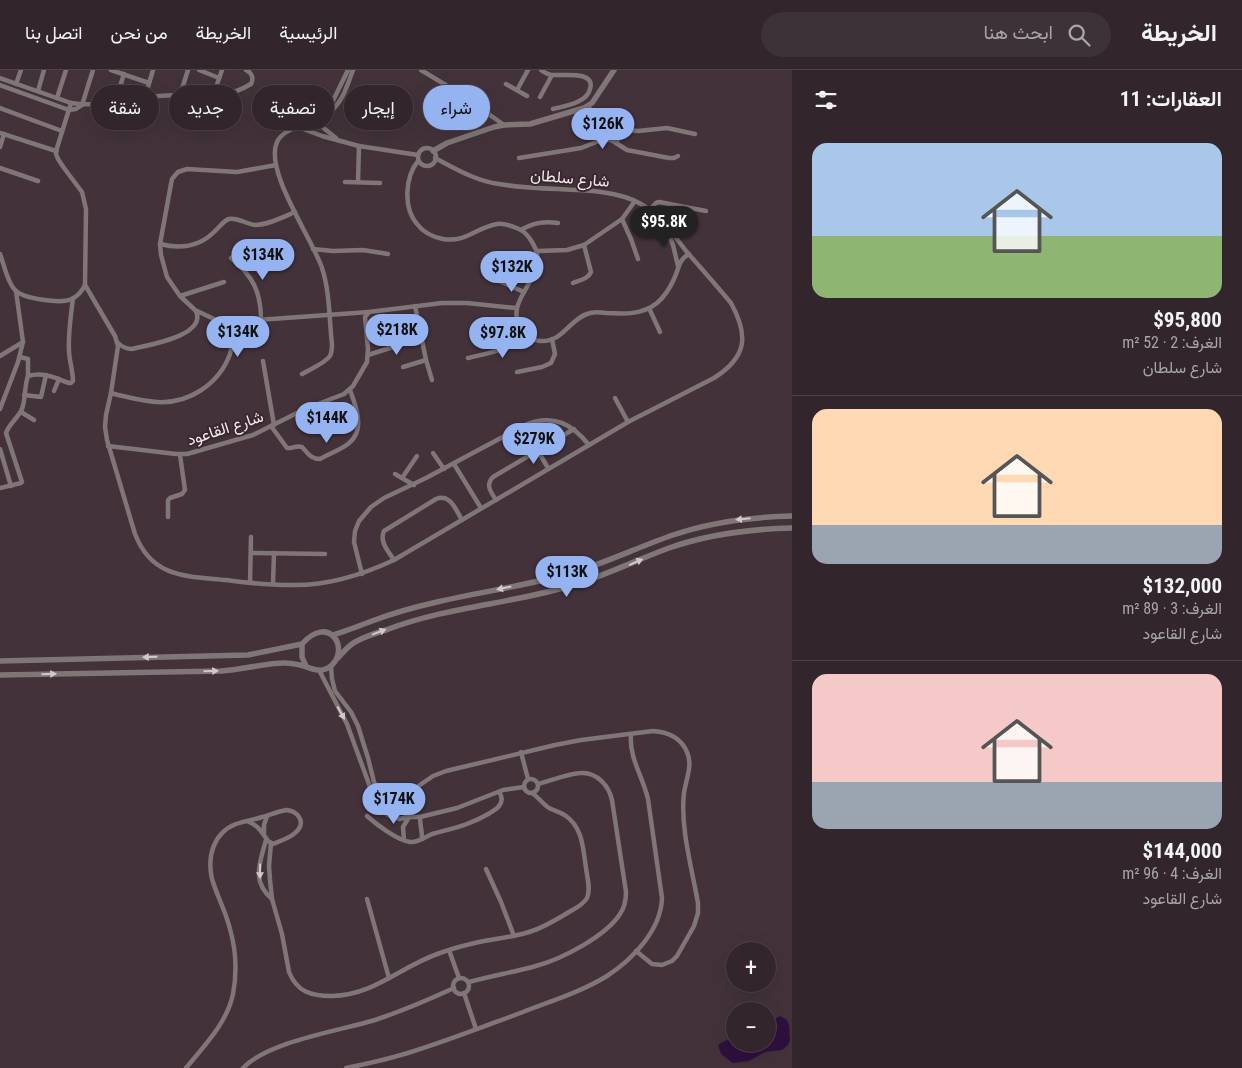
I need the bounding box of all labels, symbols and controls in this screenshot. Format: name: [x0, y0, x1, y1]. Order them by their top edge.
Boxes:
search box: [761, 12, 1111, 57]
text: الخريطة: [1141, 19, 1217, 47]
text: ابحث هنا: [983, 21, 1053, 44]
icon: search: [1065, 21, 1093, 49]
text: اتصل بنا: [25, 22, 82, 43]
text: من نحن: [110, 22, 168, 43]
text: الخريطة: [196, 22, 251, 43]
text: الرئيسية: [279, 22, 337, 43]
chip: شقة: [91, 85, 159, 130]
chip: جديد: [169, 85, 242, 130]
chip: تصفية: [252, 85, 334, 130]
chip: إيجار: [344, 85, 413, 130]
chip: شراء: [423, 85, 490, 130]
icon: filters: [812, 86, 840, 114]
text: العقارات: 11: [1120, 87, 1222, 111]
pin: $126K: [568, 108, 638, 150]
text: $126K: [582, 114, 624, 133]
street label: شارع سلطان: [529, 165, 610, 193]
icon: home: [972, 176, 1062, 266]
pin: $95.8K: [623, 206, 705, 248]
text: $95.8K: [641, 212, 687, 231]
pin: $134K: [228, 238, 298, 281]
text: $134K: [242, 245, 284, 264]
pin: $132K: [477, 250, 547, 293]
text: $132K: [491, 257, 533, 276]
text: $95,800: [1153, 308, 1222, 332]
pin: $218K: [362, 314, 432, 356]
pin: $134K: [203, 316, 273, 358]
pin: $97.8K: [462, 316, 544, 359]
text: $218K: [376, 320, 418, 339]
text: $134K: [217, 322, 259, 341]
text: $97.8K: [480, 323, 526, 342]
text: الغرف: 2 · 52 m²: [1122, 333, 1222, 352]
text: شارع سلطان: [1143, 358, 1222, 377]
pin: $144K: [292, 402, 362, 444]
street label: شارع القاعود: [184, 407, 266, 451]
text: $144K: [306, 408, 348, 427]
pin: $279K: [499, 422, 569, 465]
text: $279K: [513, 429, 555, 448]
icon: home: [972, 441, 1062, 531]
one-way arrow: [735, 515, 751, 523]
pin: $113K: [532, 556, 602, 598]
one-way arrow: [629, 558, 643, 566]
text: $113K: [546, 562, 588, 581]
text: $132,000: [1143, 574, 1222, 598]
one-way arrow: [496, 584, 512, 592]
text: الغرف: 3 · 89 m²: [1122, 599, 1222, 618]
text: شارع القاعود: [1143, 624, 1222, 643]
one-way arrow: [371, 628, 386, 635]
one-way arrow: [141, 653, 157, 661]
one-way arrow: [203, 667, 219, 675]
one-way arrow: [41, 670, 57, 678]
icon: home: [972, 706, 1062, 796]
one-way arrow: [337, 707, 346, 720]
pin: $174K: [359, 782, 429, 825]
text: $174K: [373, 789, 415, 808]
text: $144,000: [1143, 839, 1222, 863]
one-way arrow: [256, 863, 264, 879]
text: الغرف: 4 · 96 m²: [1122, 864, 1222, 883]
text: شارع القاعود: [1143, 889, 1222, 908]
map controls: [726, 942, 776, 1052]
button: +: [726, 942, 776, 992]
button: −: [726, 1002, 776, 1052]

